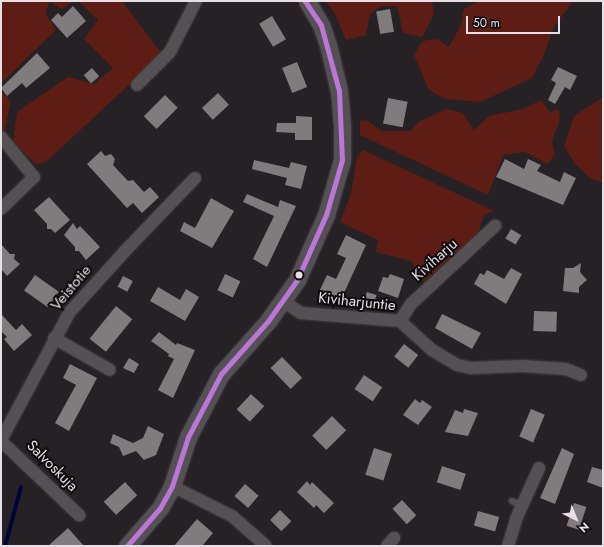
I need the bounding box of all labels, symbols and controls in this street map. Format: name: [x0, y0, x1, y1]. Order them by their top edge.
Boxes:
scale bar: [468, 8, 562, 34]
text: 50 m: [473, 14, 500, 32]
street label: Kiviharju: [409, 235, 461, 285]
street label: Veistotie: [47, 262, 95, 314]
unlabelled marker: [294, 270, 304, 280]
street label: Kiviharjuntie: [317, 289, 397, 315]
street label: Salvoskuja: [23, 437, 81, 495]
north arrow: [556, 499, 596, 539]
text: N: [576, 519, 593, 537]

